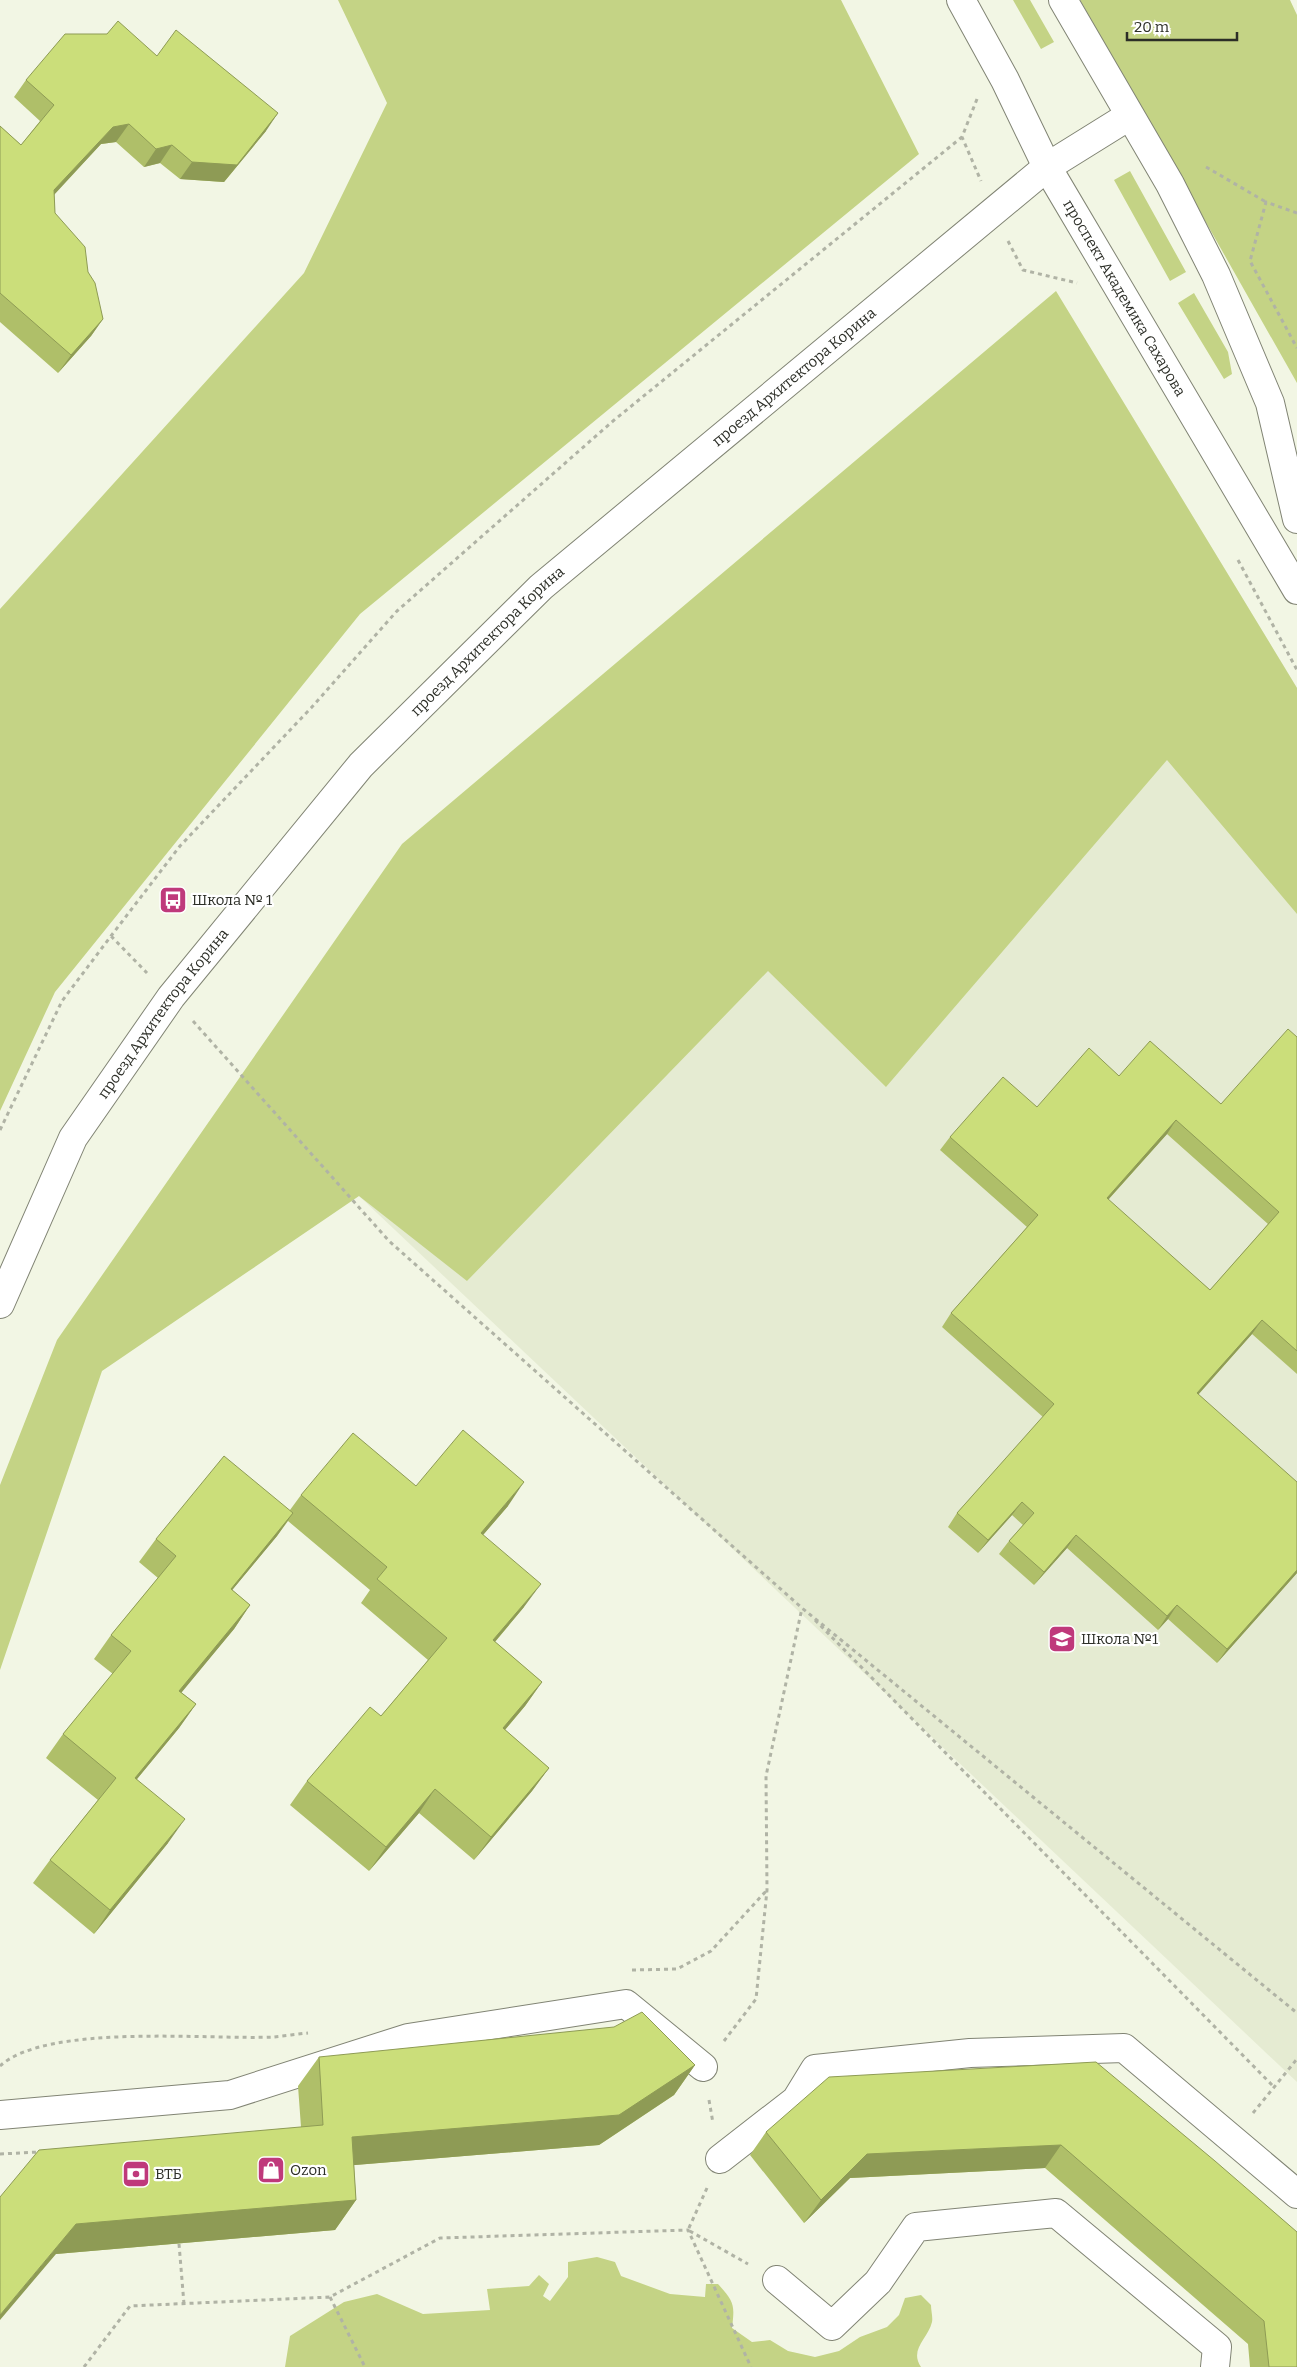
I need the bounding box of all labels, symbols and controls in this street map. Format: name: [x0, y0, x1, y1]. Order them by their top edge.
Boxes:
scale bar: [1127, 10, 1237, 42]
text: 20 m: [1134, 18, 1170, 36]
street label: проспект Академика Сахарова: [1059, 196, 1189, 400]
street label: проезд Архитектора Корина: [709, 304, 880, 450]
street label: проезд Архитектора Корина: [407, 562, 568, 720]
bus stop icon: Школа № 1: [158, 885, 188, 915]
place label: Школа № 1: [192, 891, 272, 909]
street label: проезд Архитектора Корина: [94, 925, 232, 1102]
school or university icon: Школа №1: [1047, 1624, 1077, 1654]
place label: Школа №1: [1081, 1630, 1158, 1648]
shop icon: Ozon: [256, 2155, 286, 2185]
bank icon: ВТБ: [121, 2159, 151, 2189]
place label: Ozon: [290, 2161, 327, 2179]
place label: ВТБ: [155, 2165, 182, 2183]

